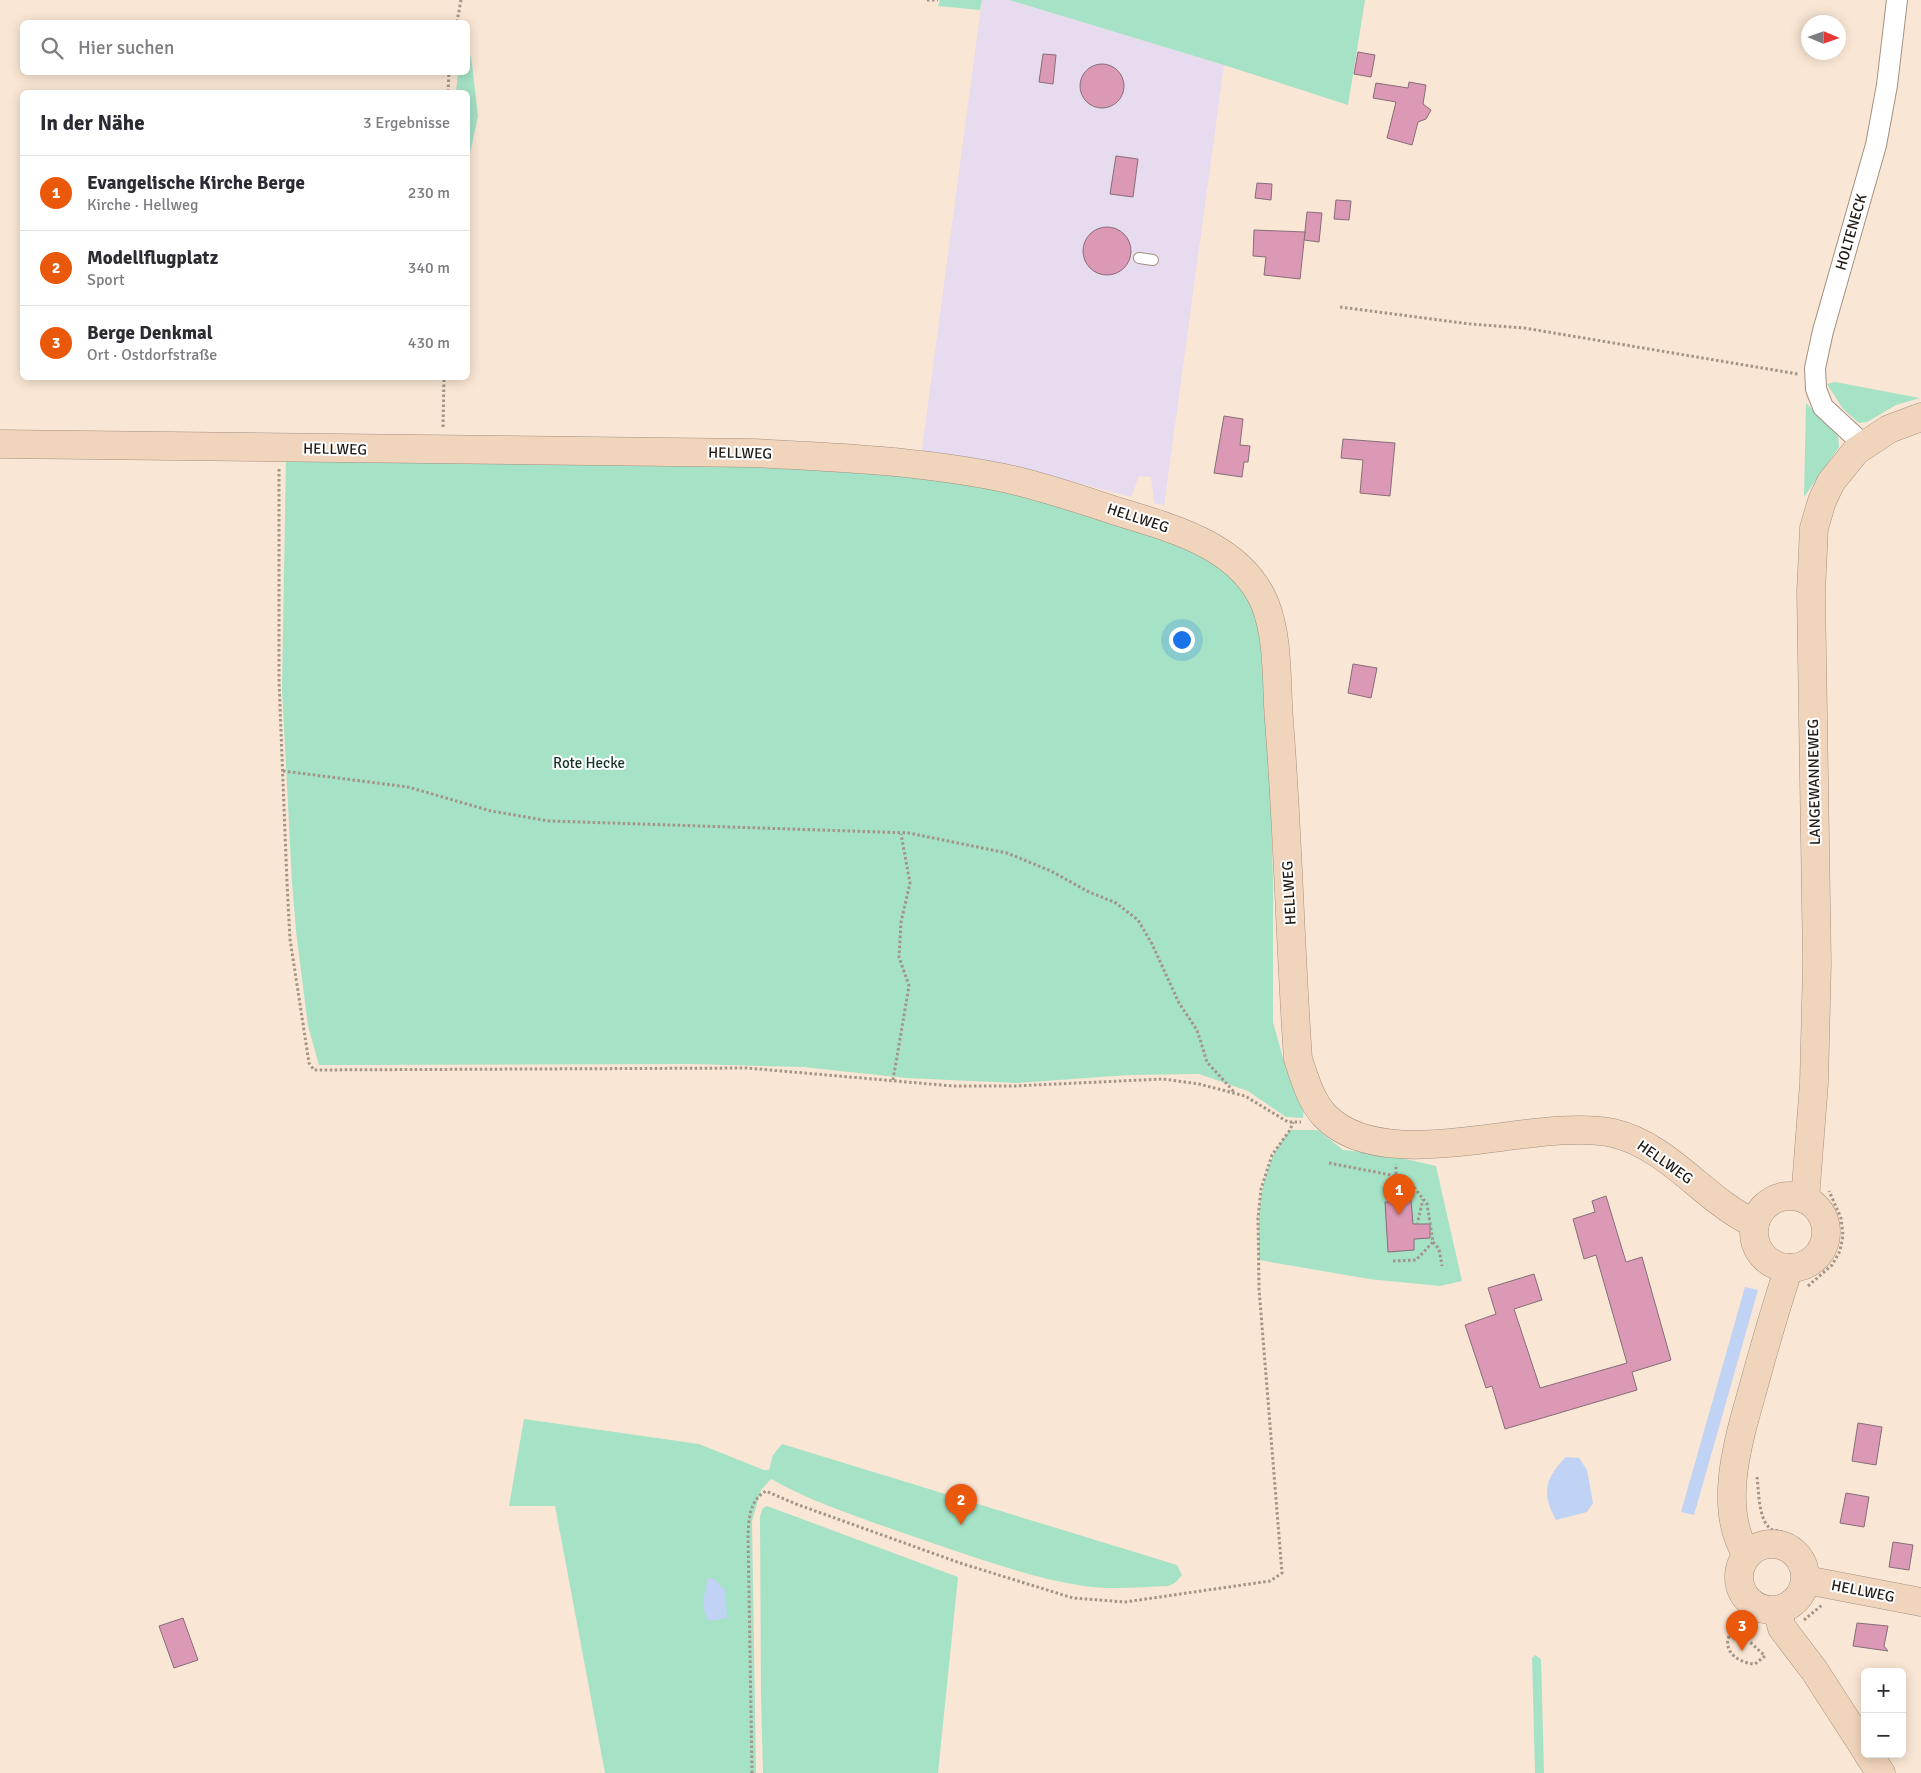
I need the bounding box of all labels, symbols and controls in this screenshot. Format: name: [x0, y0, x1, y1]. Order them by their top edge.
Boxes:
north arrow: [1801, 15, 1846, 60]
search box: [20, 20, 470, 75]
icon: search: [38, 34, 66, 62]
text: Hier suchen: [78, 36, 174, 60]
text: In der Nähe: [40, 110, 145, 136]
text: 3 Ergebnisse: [363, 113, 450, 133]
text: Evangelische Kirche Berge: [87, 171, 305, 195]
text: 1: [52, 183, 60, 203]
text: 230 m: [408, 183, 450, 203]
street label: HOLTENECK: [1832, 192, 1871, 272]
text: Kirche · Hellweg: [87, 195, 198, 215]
text: Modellflugplatz: [87, 246, 218, 270]
text: 2: [52, 258, 60, 278]
text: 340 m: [408, 258, 450, 278]
text: Sport: [87, 270, 125, 290]
text: Berge Denkmal: [87, 321, 213, 345]
text: 3: [52, 333, 60, 353]
text: 430 m: [408, 333, 450, 353]
text: Ort · Ostdorfstraße: [87, 345, 217, 365]
street label: HELLWEG: [303, 439, 367, 459]
street label: HELLWEG: [708, 443, 772, 463]
street label: HELLWEG: [1105, 500, 1171, 536]
your location: [1169, 627, 1195, 653]
street label: LANGEWANNEWEG: [1804, 719, 1824, 845]
park label: Rote Hecke: [553, 754, 625, 772]
street label: HELLWEG: [1278, 861, 1300, 925]
street label: HELLWEG: [1634, 1136, 1696, 1188]
pin: 1: [1383, 1174, 1415, 1215]
pin: 2: [945, 1484, 977, 1525]
street label: HELLWEG: [1830, 1576, 1896, 1606]
pin: 3: [1726, 1610, 1758, 1651]
map controls: [1861, 1668, 1906, 1758]
button: +: [1861, 1668, 1906, 1713]
button: −: [1861, 1713, 1906, 1758]

